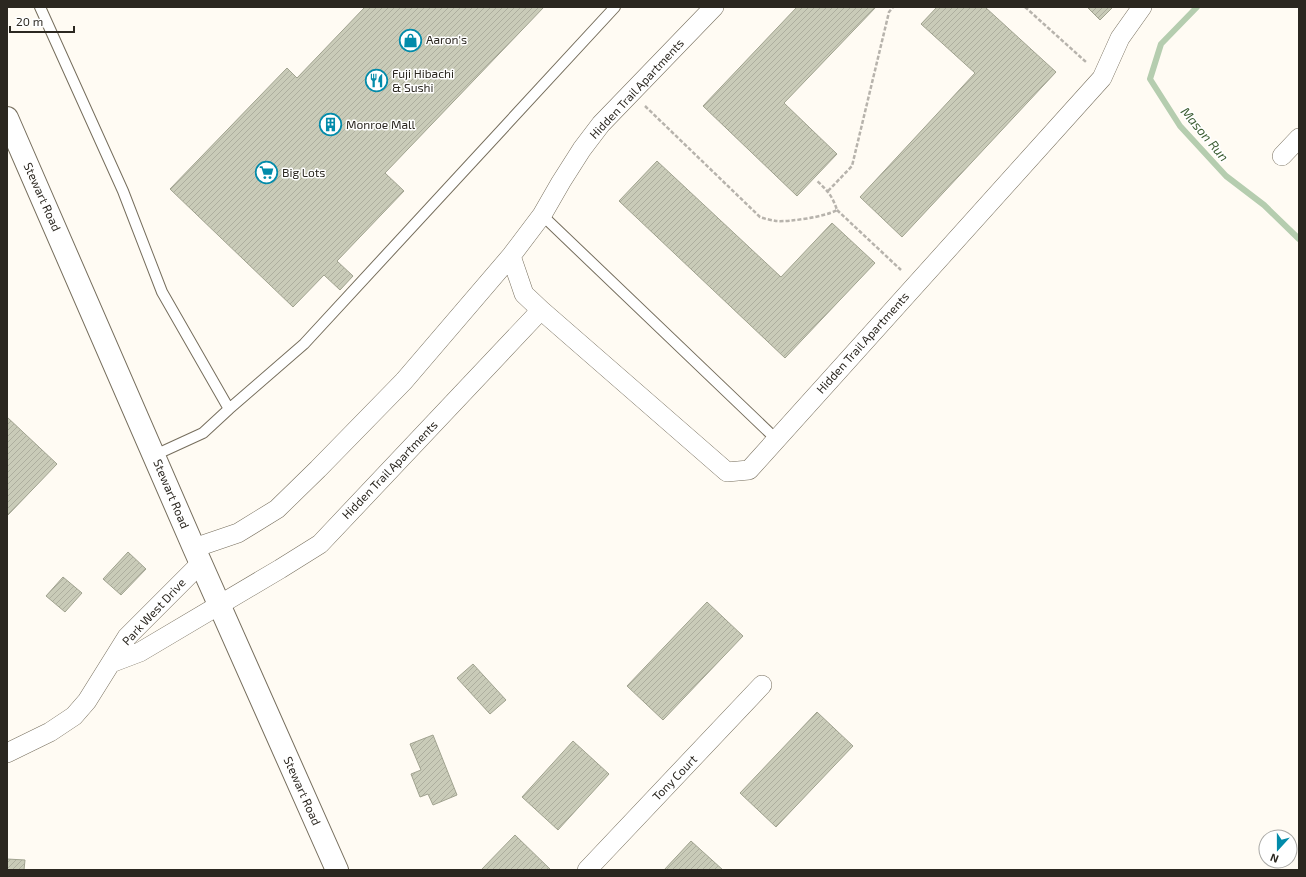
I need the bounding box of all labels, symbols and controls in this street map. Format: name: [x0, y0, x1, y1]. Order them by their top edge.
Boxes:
scale bar: [10, 8, 74, 34]
text: 20 m: [16, 14, 43, 28]
shop icon: Aaron's: [398, 27, 424, 53]
place label: Aaron's: [426, 32, 467, 46]
street label: Hidden Trail Apartments: [586, 35, 686, 141]
place label: Fuji Hibachi & Sushi: [392, 66, 454, 94]
restaurant icon: Fuji Hibachi & Sushi: [364, 68, 390, 94]
water label: Mason Run: [1178, 104, 1232, 164]
building icon: Monroe Mall: [318, 112, 344, 138]
place label: Monroe Mall: [346, 117, 416, 131]
street label: Stewart Road: [22, 160, 64, 233]
supermarket icon: Big Lots: [253, 160, 279, 186]
place label: Big Lots: [282, 165, 325, 179]
street label: Hidden Trail Apartments: [813, 289, 911, 396]
street label: Hidden Trail Apartments: [339, 417, 440, 521]
street label: Stewart Road: [151, 457, 193, 530]
street label: Park West Drive: [119, 575, 188, 648]
street label: Tony Court: [649, 751, 700, 803]
street label: Stewart Road: [282, 754, 324, 827]
north arrow: [1258, 829, 1298, 869]
text: N: [1268, 851, 1280, 866]

